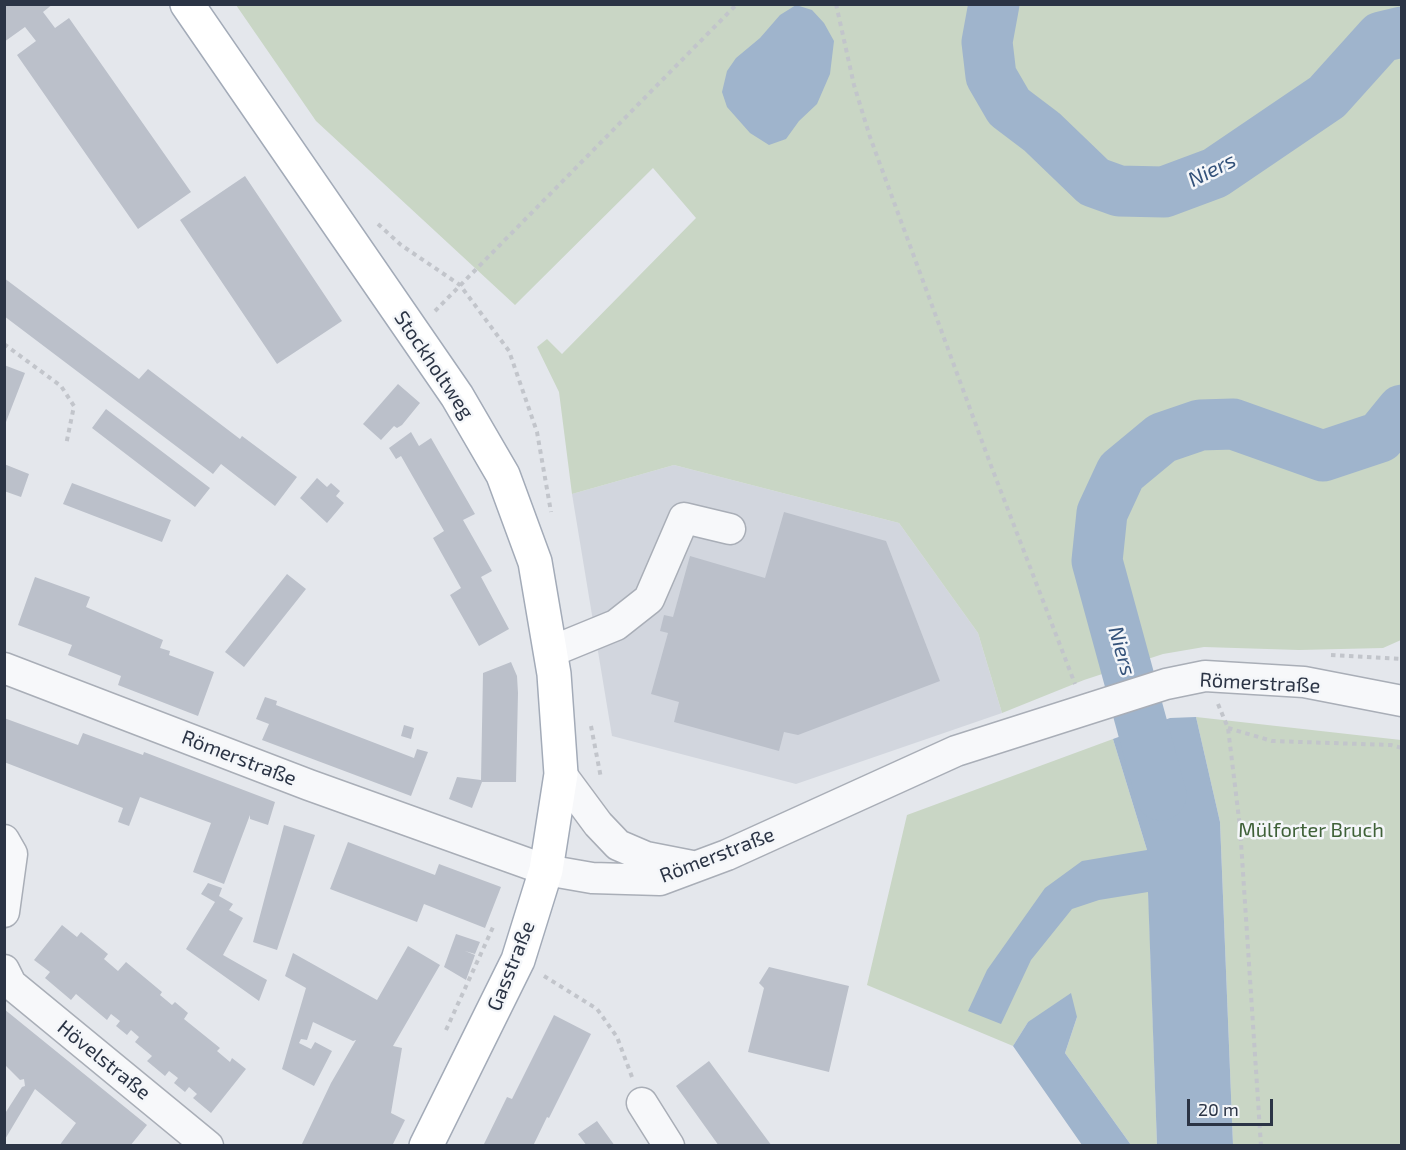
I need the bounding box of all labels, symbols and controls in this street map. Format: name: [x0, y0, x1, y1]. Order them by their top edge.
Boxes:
water label: Niers: [1184, 147, 1240, 193]
street label: Stockholtweg: [389, 307, 479, 423]
water label: Niers: [1103, 623, 1141, 679]
street label: Römerstraße: [1199, 668, 1321, 698]
street label: Römerstraße: [178, 725, 300, 791]
park label: Mülforter Bruch: [1238, 818, 1384, 842]
street label: Römerstraße: [656, 822, 778, 888]
street label: Gasstraße: [482, 918, 540, 1014]
street label: Hövelstraße: [53, 1015, 155, 1105]
scale bar: [1190, 1087, 1276, 1125]
text: 20 m: [1198, 1098, 1239, 1120]

